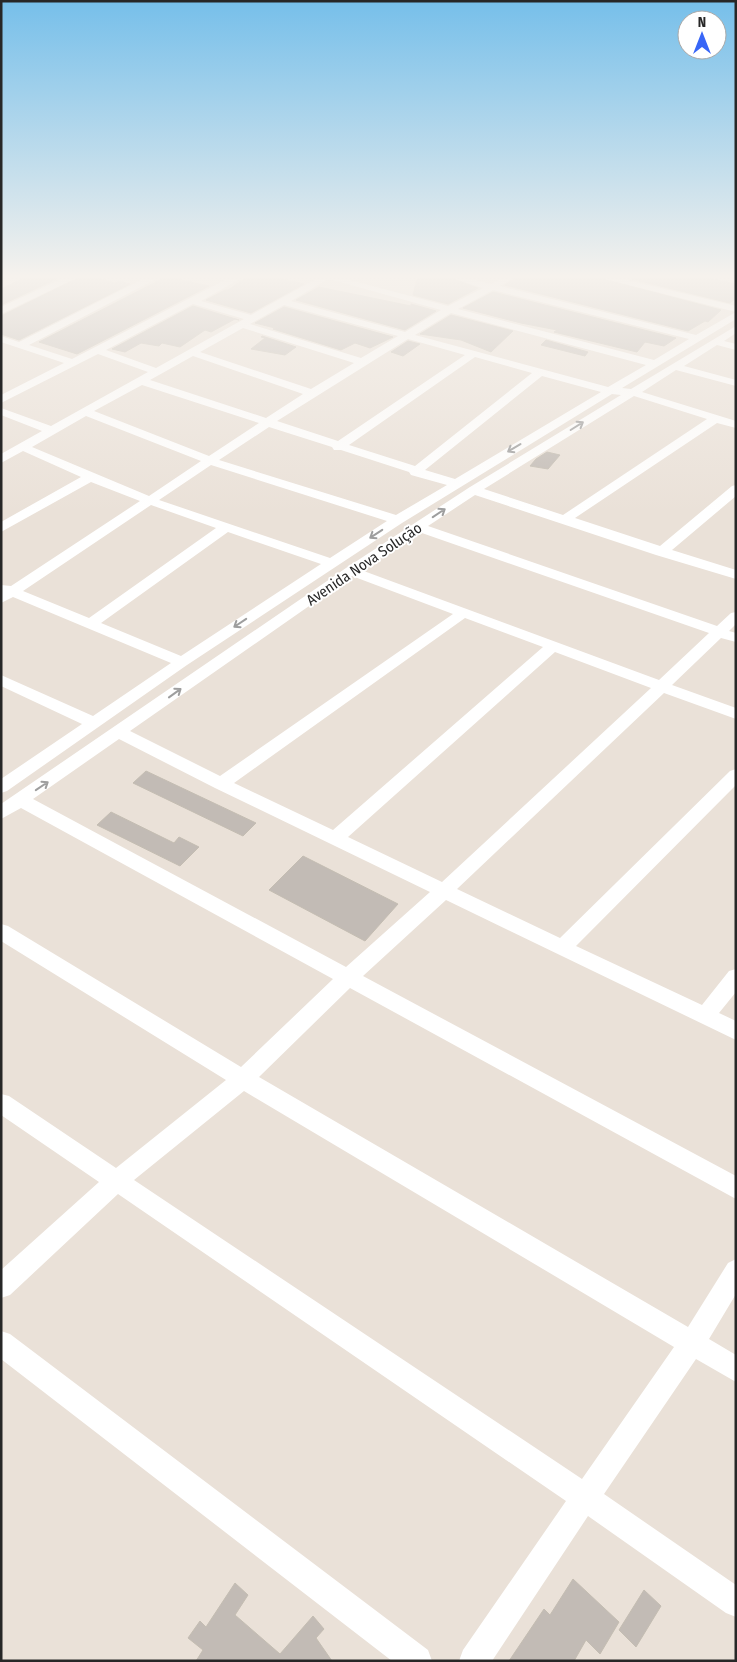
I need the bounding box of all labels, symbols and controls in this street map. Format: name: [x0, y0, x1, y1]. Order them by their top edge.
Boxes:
north arrow: [677, 10, 727, 60]
text: N: [698, 14, 706, 31]
one-way arrow: [569, 421, 583, 431]
one-way arrow: [507, 443, 521, 453]
one-way arrow: [432, 508, 446, 518]
street label: Avenida Nova Solução: [303, 519, 425, 609]
one-way arrow: [369, 529, 383, 539]
one-way arrow: [233, 618, 247, 628]
one-way arrow: [168, 688, 182, 698]
one-way arrow: [34, 781, 48, 791]

